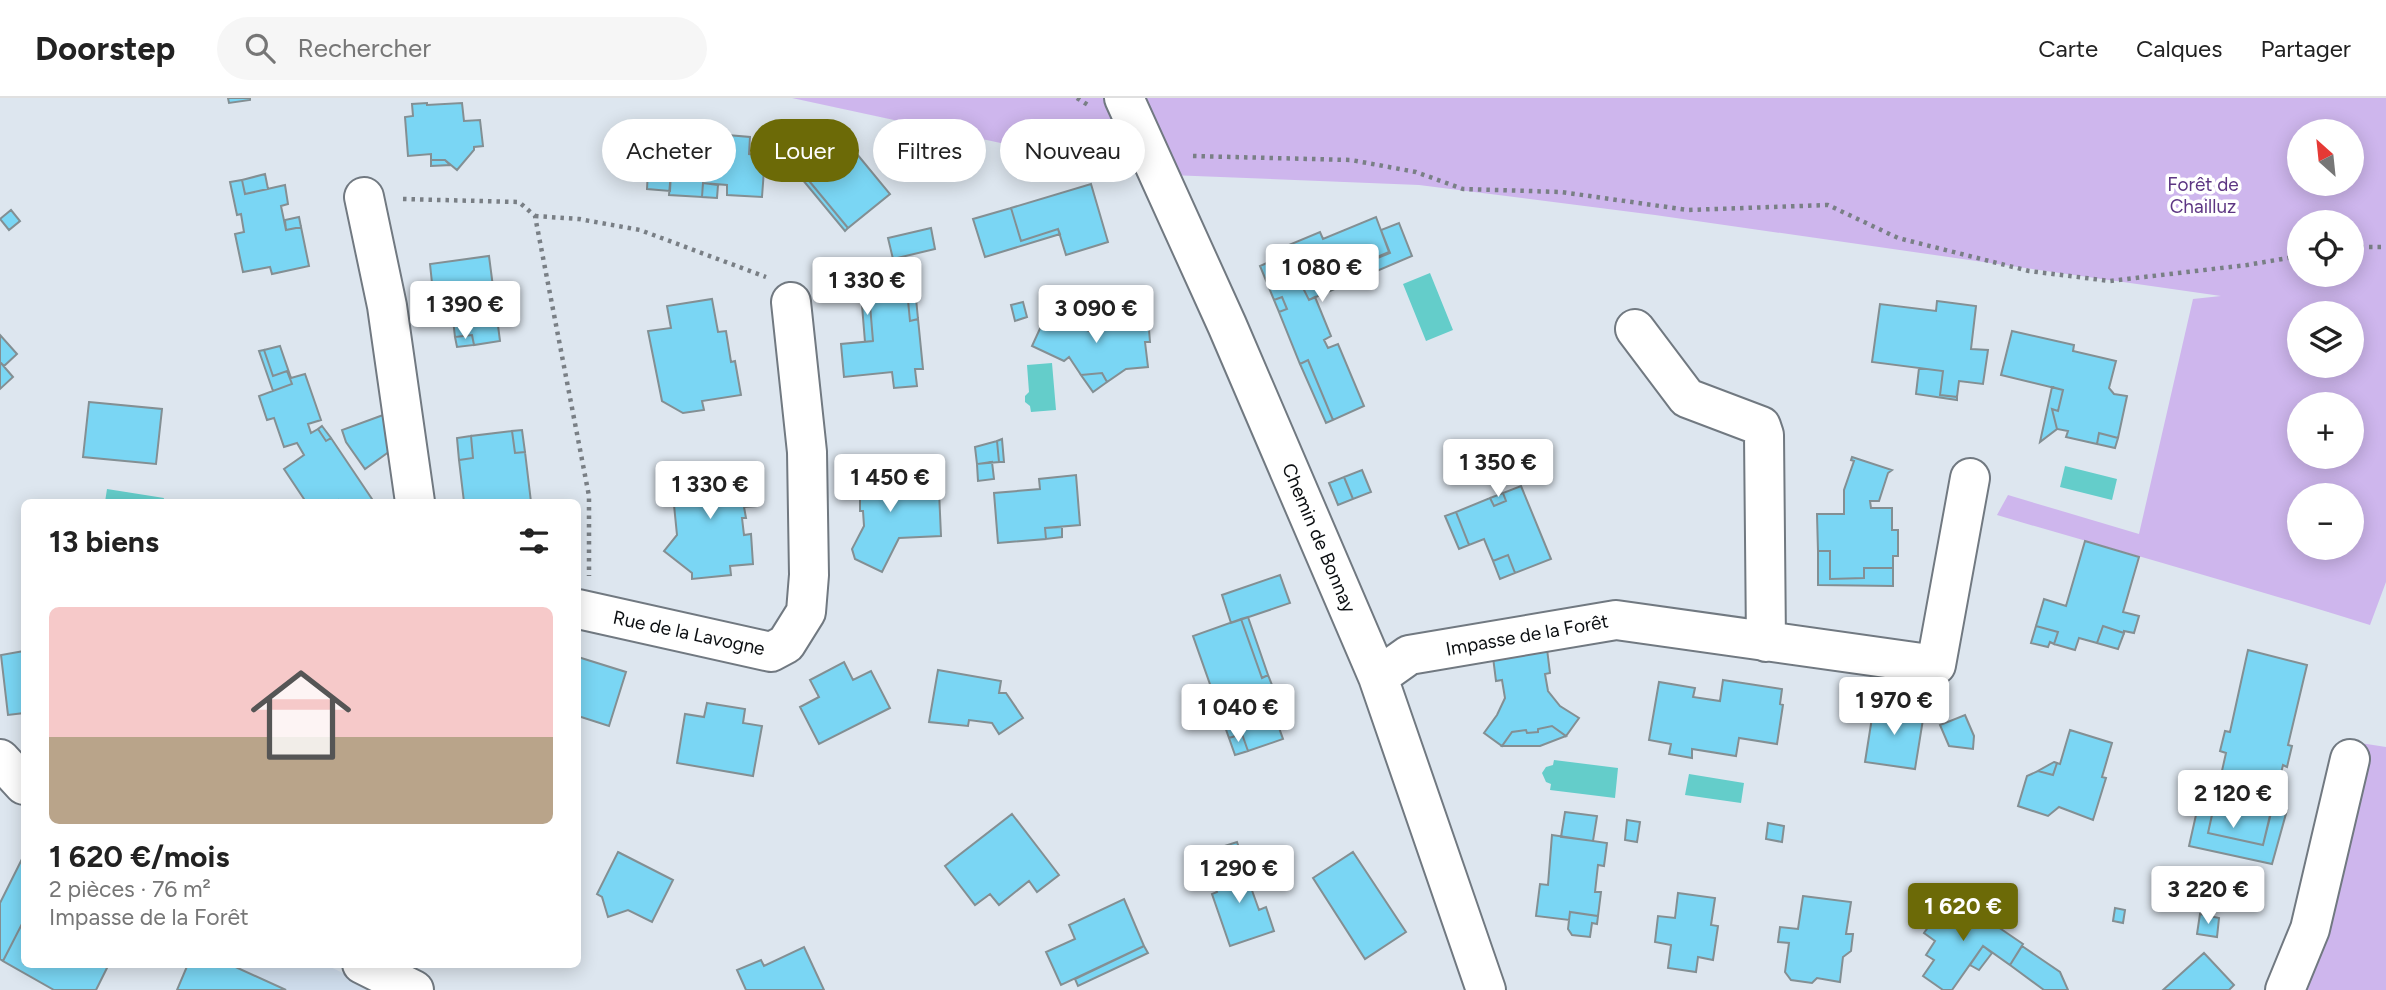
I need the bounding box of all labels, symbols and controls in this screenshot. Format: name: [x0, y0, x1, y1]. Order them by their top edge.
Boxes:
search box: [217, 17, 707, 80]
text: Doorstep: [35, 29, 175, 68]
icon: search: [241, 29, 279, 67]
text: Rechercher: [297, 32, 431, 64]
text: Carte: [2038, 34, 2098, 63]
text: Calques: [2136, 34, 2222, 63]
text: Partager: [2260, 34, 2351, 63]
chip: Acheter: [602, 119, 736, 182]
chip: Louer: [750, 119, 859, 182]
chip: Filtres: [873, 119, 986, 182]
chip: Nouveau: [1000, 119, 1145, 182]
north arrow: [2287, 119, 2364, 196]
map controls: [2287, 119, 2364, 560]
park label: Forêt de Chailluz: [2167, 173, 2239, 218]
button: locate: [2287, 210, 2364, 287]
pin: 1 080 €: [1257, 244, 1387, 304]
text: 1 080 €: [1282, 253, 1362, 281]
pin: 1 330 €: [802, 258, 932, 317]
text: 1 330 €: [828, 266, 906, 294]
pin: 1 390 €: [400, 282, 530, 341]
pin: 3 090 €: [1031, 286, 1161, 345]
text: 1 390 €: [426, 290, 504, 318]
text: 3 090 €: [1055, 294, 1137, 322]
button: layers: [2287, 301, 2364, 378]
button: +: [2287, 392, 2364, 469]
pin: 1 350 €: [1433, 440, 1563, 499]
text: 1 350 €: [1459, 448, 1537, 476]
pin: 1 450 €: [825, 454, 955, 514]
street label: Chemin de Bonnay: [1277, 460, 1361, 616]
pin: 1 330 €: [645, 462, 775, 521]
text: 1 450 €: [850, 463, 930, 491]
text: 1 330 €: [671, 470, 749, 498]
button: −: [2287, 483, 2364, 560]
icon: filters: [515, 522, 553, 560]
text: 13 biens: [49, 523, 159, 560]
street label: Rue de la Lavogne: [611, 606, 767, 660]
street label: Impasse de la Forêt: [1444, 609, 1610, 661]
icon: home: [238, 652, 364, 778]
pin: 1 970 €: [1829, 678, 1959, 737]
pin: 1 040 €: [1173, 684, 1303, 744]
text: 1 970 €: [1855, 686, 1933, 714]
text: 1 040 €: [1197, 693, 1279, 721]
pin: 2 120 €: [2168, 770, 2298, 830]
text: 2 120 €: [2194, 779, 2272, 807]
text: 1 620 €/mois: [49, 838, 229, 875]
pin: 1 290 €: [1174, 846, 1304, 905]
text: 1 290 €: [1200, 854, 1278, 882]
pin: 3 220 €: [2143, 866, 2273, 926]
text: 2 pièces · 76 m²: [49, 875, 211, 903]
text: 3 220 €: [2167, 875, 2249, 903]
pin: 1 620 €: [1898, 884, 2028, 943]
text: 1 620 €: [1924, 892, 2002, 920]
text: Impasse de la Forêt: [49, 903, 249, 931]

